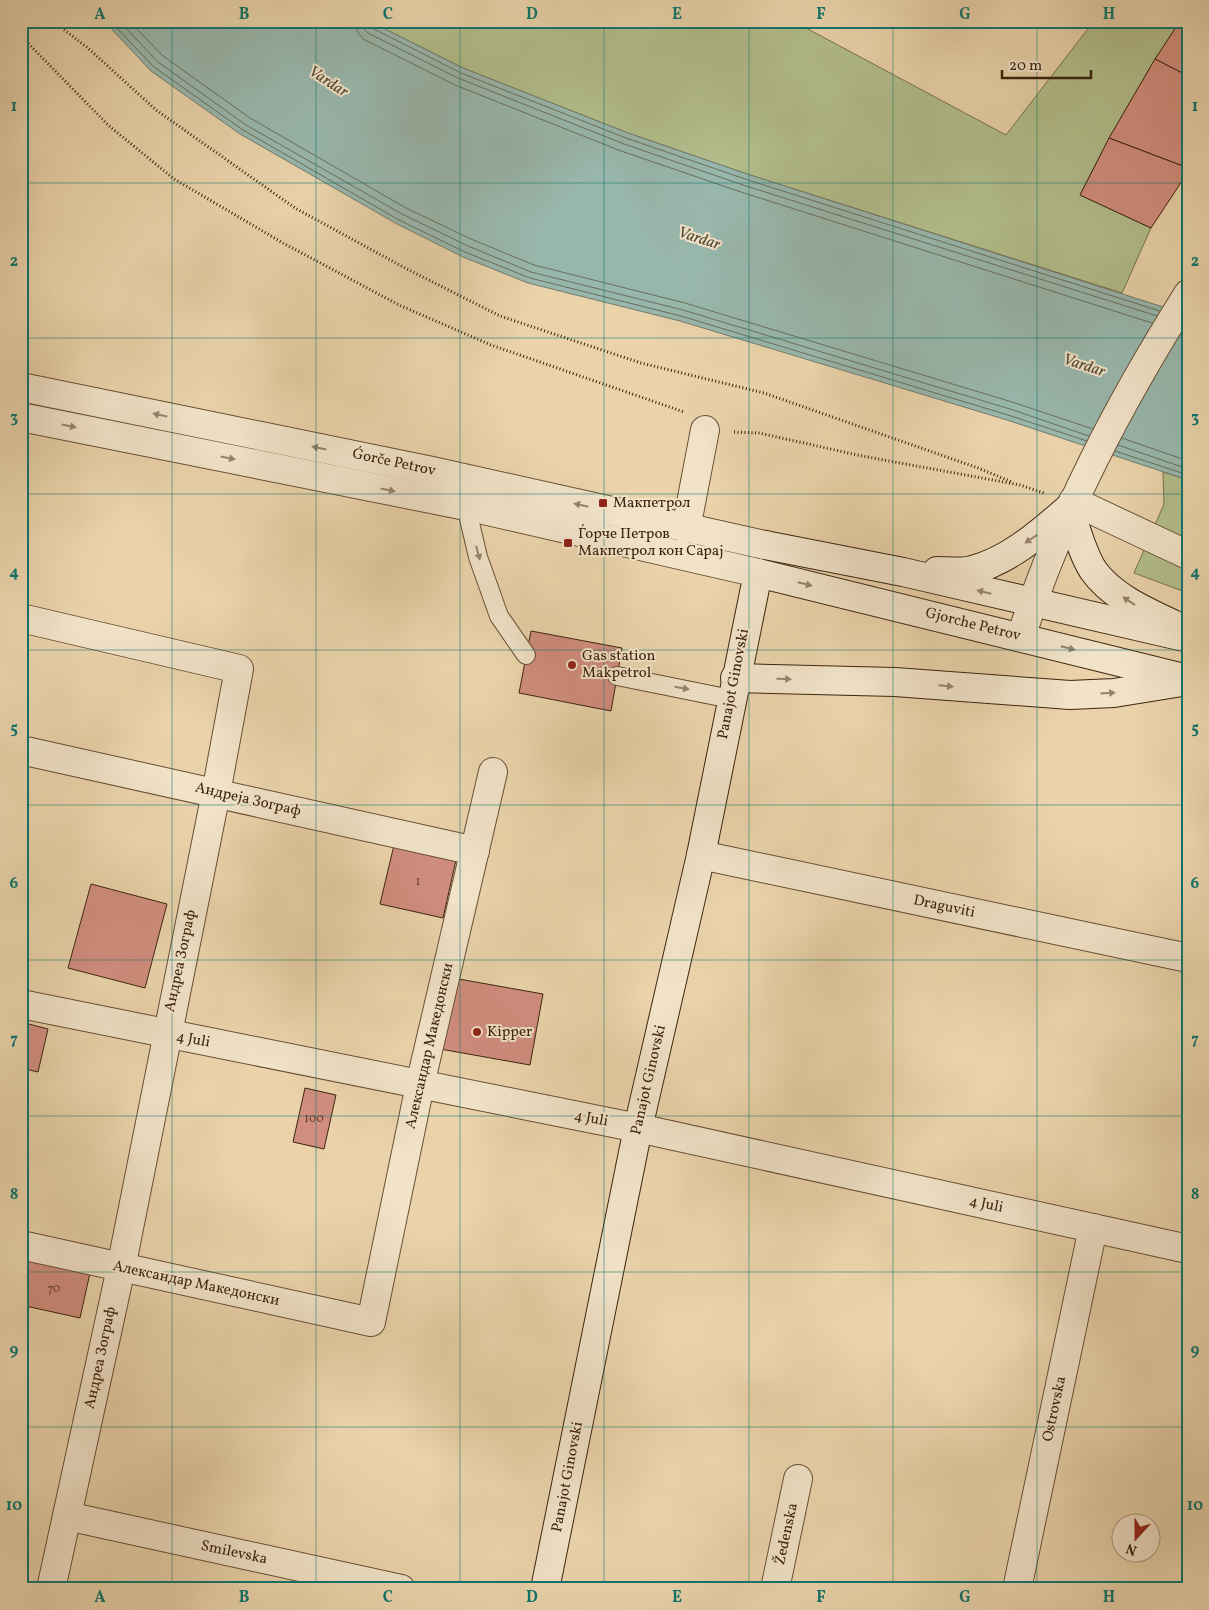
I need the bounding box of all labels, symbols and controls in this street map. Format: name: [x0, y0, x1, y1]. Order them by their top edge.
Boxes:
text: A: [94, 4, 106, 26]
text: B: [239, 4, 250, 26]
text: C: [383, 4, 393, 26]
text: D: [526, 4, 538, 26]
text: E: [672, 4, 682, 26]
text: F: [816, 4, 826, 26]
text: G: [959, 4, 971, 26]
text: H: [1103, 4, 1115, 26]
scale bar: [1002, 48, 1090, 80]
text: 20 m: [1009, 56, 1042, 77]
water label: Vardar: [304, 61, 353, 104]
text: 1: [11, 96, 17, 118]
text: 1: [1192, 96, 1198, 118]
water label: Vardar: [675, 222, 724, 257]
text: 2: [10, 251, 18, 273]
text: 2: [1191, 251, 1199, 273]
water label: Vardar: [1060, 349, 1109, 384]
text: 3: [10, 407, 18, 429]
text: 3: [1191, 407, 1199, 429]
one-way arrow: [152, 411, 168, 419]
one-way arrow: [61, 423, 77, 431]
one-way arrow: [312, 444, 327, 452]
street label: Ǵorče Petrov: [350, 444, 438, 482]
one-way arrow: [221, 455, 237, 463]
one-way arrow: [380, 486, 395, 494]
place label: Макпетрол: [613, 493, 690, 514]
marker: Макпетрол: [597, 497, 609, 509]
one-way arrow: [573, 501, 588, 509]
place label: Ѓорче Петров Макпетрол кон Сарај: [578, 524, 724, 562]
one-way arrow: [1024, 534, 1038, 544]
marker: Ѓорче Петров Макпетрол кон Сарај: [562, 537, 574, 549]
one-way arrow: [474, 546, 482, 561]
text: 4: [9, 562, 19, 584]
text: 4: [1190, 562, 1200, 584]
one-way arrow: [798, 580, 813, 588]
one-way arrow: [977, 588, 992, 596]
one-way arrow: [1122, 596, 1136, 606]
street label: Gjorche Petrov: [923, 603, 1023, 647]
street label: Panajot Ginovski: [713, 627, 755, 741]
one-way arrow: [1060, 645, 1075, 653]
place label: Gas station Makpetrol: [582, 646, 656, 684]
marker: Gas station Makpetrol: [566, 659, 578, 671]
one-way arrow: [776, 675, 792, 683]
one-way arrow: [938, 682, 954, 690]
one-way arrow: [675, 684, 691, 692]
one-way arrow: [1100, 689, 1116, 697]
text: 5: [10, 718, 18, 740]
text: 5: [1191, 718, 1199, 740]
street label: Андреја Зограф: [193, 778, 303, 822]
text: 6: [10, 873, 19, 895]
text: 6: [1191, 873, 1200, 895]
house number: 1: [416, 874, 420, 890]
street label: Draguviti: [911, 890, 977, 924]
street label: Андреа Зограф: [160, 908, 202, 1014]
street label: Αлександар Македонски: [401, 961, 459, 1131]
place label: Kipper: [487, 1022, 532, 1043]
street label: Panajot Ginovski: [626, 1023, 672, 1137]
street label: 4 Juli: [174, 1026, 212, 1054]
marker: Kipper: [471, 1026, 483, 1038]
text: 7: [10, 1029, 18, 1051]
text: 7: [1191, 1029, 1199, 1051]
street label: 4 Juli: [572, 1105, 610, 1133]
house number: 100: [304, 1111, 324, 1127]
text: 8: [10, 1184, 18, 1206]
text: 8: [1191, 1184, 1199, 1206]
street label: 4 Juli: [967, 1191, 1005, 1219]
street label: Александар Македонски: [111, 1256, 281, 1312]
house number: 70: [48, 1281, 60, 1297]
street label: Андреа Зограф: [80, 1305, 122, 1411]
text: 9: [10, 1340, 19, 1362]
text: 9: [1191, 1340, 1200, 1362]
street label: Ostrovska: [1038, 1374, 1072, 1444]
street label: Panajot Ginovski: [547, 1420, 589, 1534]
text: 10: [6, 1495, 22, 1517]
text: 10: [1187, 1495, 1203, 1517]
street label: Žedenska: [770, 1501, 804, 1567]
north arrow: [1112, 1512, 1162, 1562]
street label: Smilevska: [199, 1536, 269, 1570]
text: N: [1124, 1538, 1140, 1559]
text: A: [94, 1587, 106, 1609]
text: B: [239, 1587, 250, 1609]
text: C: [383, 1587, 393, 1609]
text: D: [526, 1587, 538, 1609]
text: E: [672, 1587, 682, 1609]
text: F: [816, 1587, 826, 1609]
text: G: [959, 1587, 971, 1609]
text: H: [1103, 1587, 1115, 1609]

